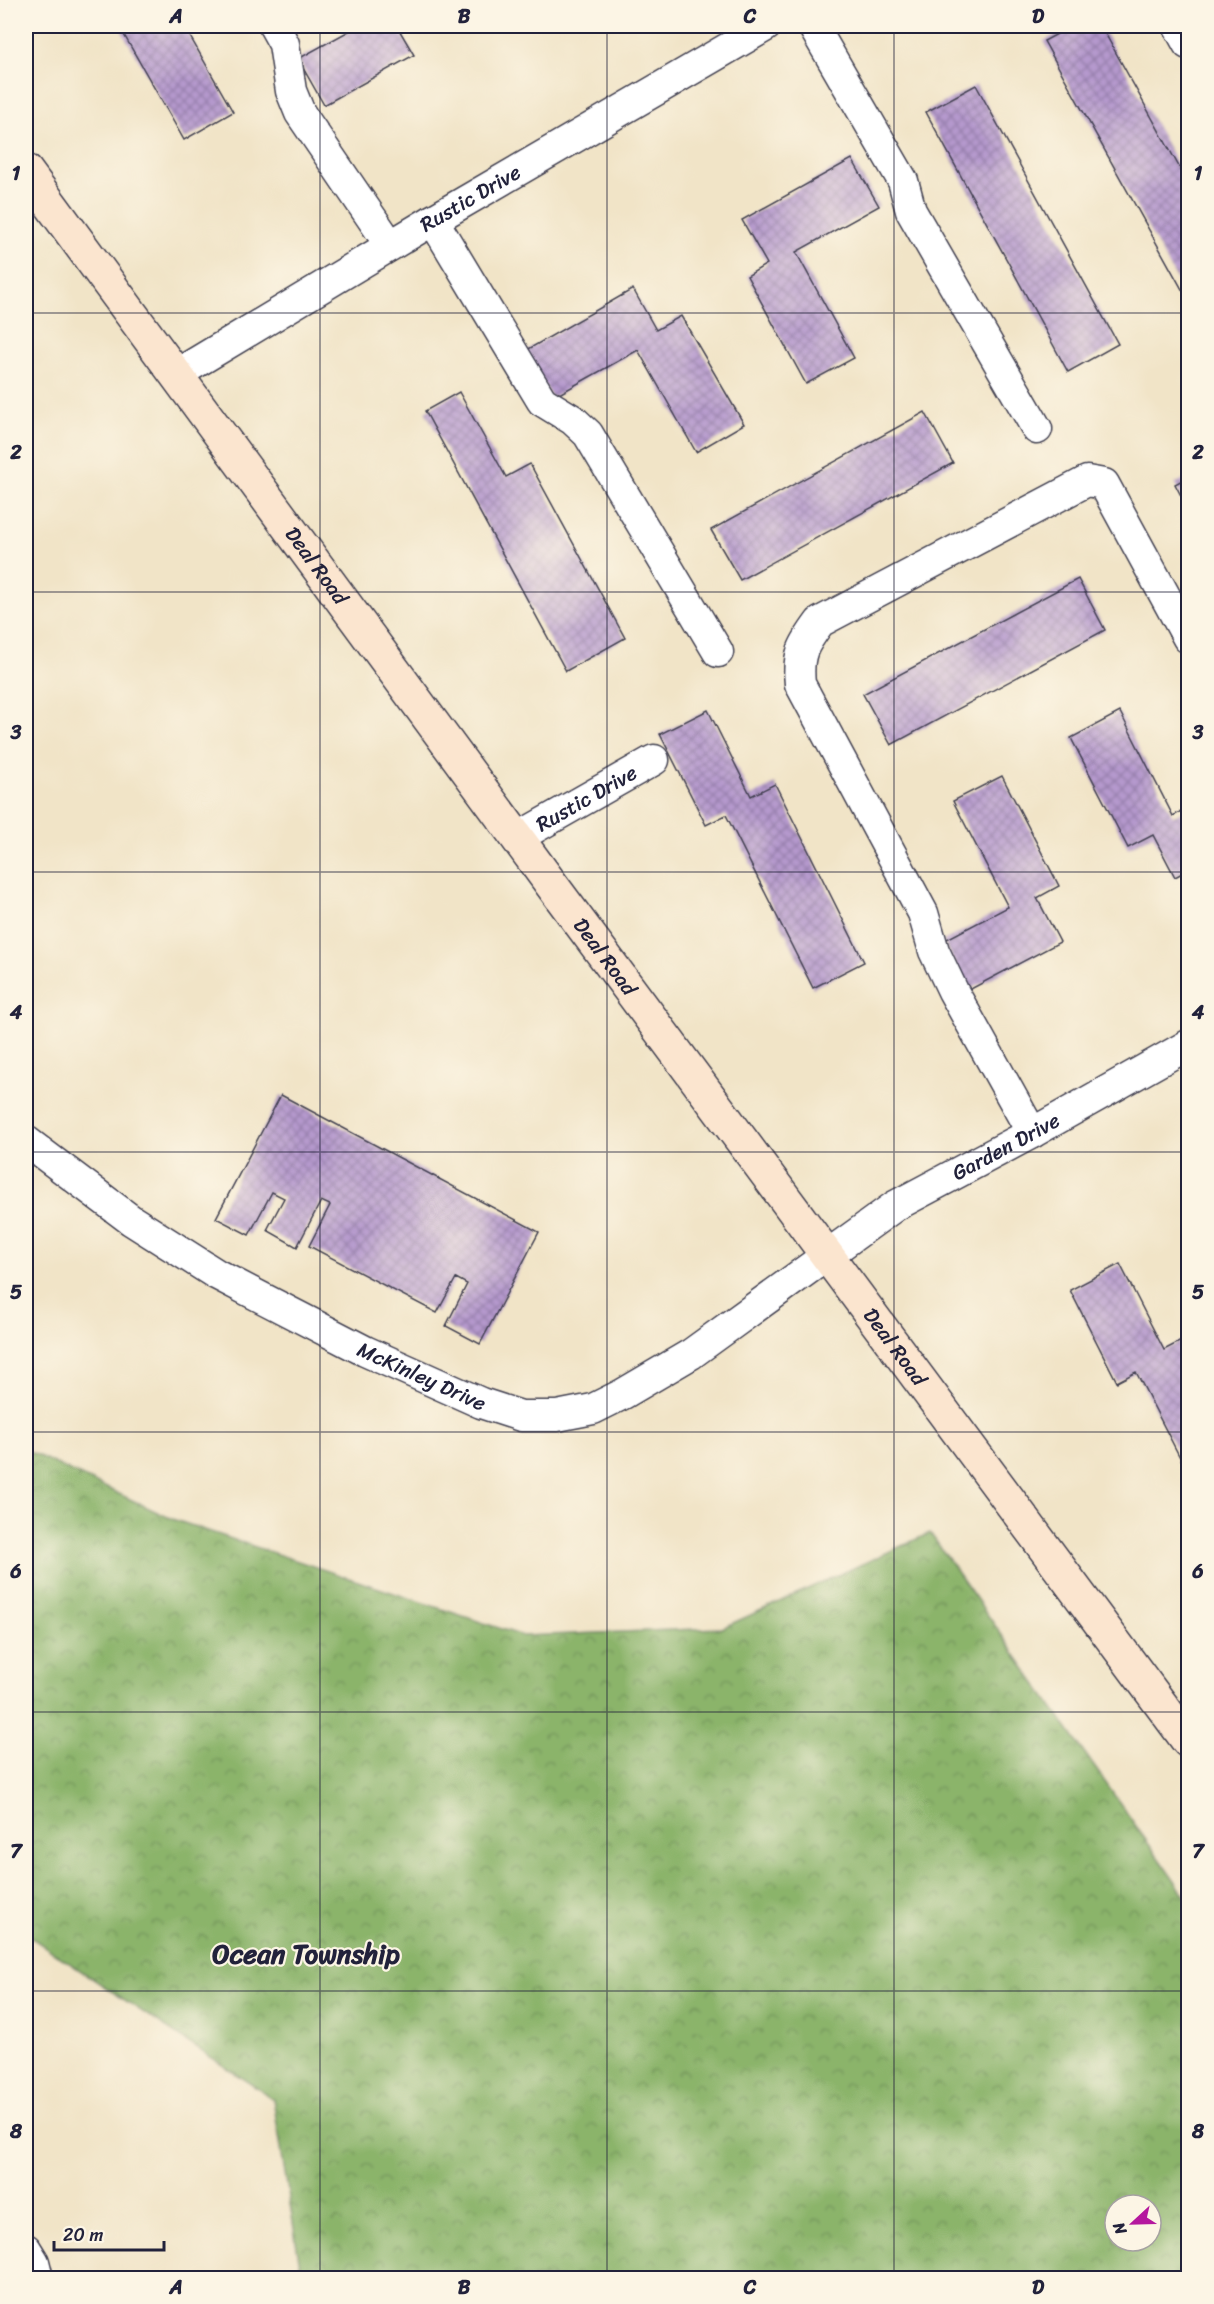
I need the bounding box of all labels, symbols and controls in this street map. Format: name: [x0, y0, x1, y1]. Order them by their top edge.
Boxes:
text: A: [168, 0, 183, 34]
text: B: [458, 0, 471, 34]
text: C: [743, 0, 757, 34]
text: D: [1032, 0, 1045, 34]
street label: Rustic Drive: [412, 153, 529, 243]
text: 1: [12, 156, 21, 191]
text: 1: [1194, 156, 1203, 191]
text: 2: [9, 435, 22, 470]
text: 2: [1191, 435, 1204, 470]
street label: Deal Road: [275, 518, 360, 615]
text: 3: [10, 715, 22, 750]
text: 3: [1192, 715, 1204, 750]
street label: Rustic Drive: [528, 754, 645, 843]
street label: Deal Road: [563, 909, 648, 1006]
text: 4: [9, 995, 23, 1030]
text: 4: [1191, 995, 1205, 1030]
street label: Garden Drive: [945, 1102, 1068, 1191]
text: 5: [10, 1275, 22, 1310]
text: 5: [1192, 1275, 1204, 1310]
street label: Deal Road: [853, 1299, 938, 1396]
street label: McKinley Drive: [351, 1331, 493, 1422]
text: 6: [9, 1554, 22, 1589]
text: 6: [1191, 1554, 1204, 1589]
text: 7: [10, 1834, 23, 1869]
text: 7: [1192, 1834, 1205, 1869]
district label: Ocean Township: [212, 1930, 400, 1978]
text: 8: [9, 2114, 23, 2149]
text: 8: [1191, 2114, 1205, 2149]
north arrow: [1103, 2193, 1163, 2253]
scale bar: [54, 2214, 164, 2252]
text: N: [1104, 2217, 1135, 2240]
text: 20 m: [63, 2219, 103, 2251]
text: A: [168, 2270, 183, 2304]
text: B: [458, 2270, 471, 2304]
text: C: [743, 2270, 757, 2304]
text: D: [1032, 2270, 1045, 2304]

